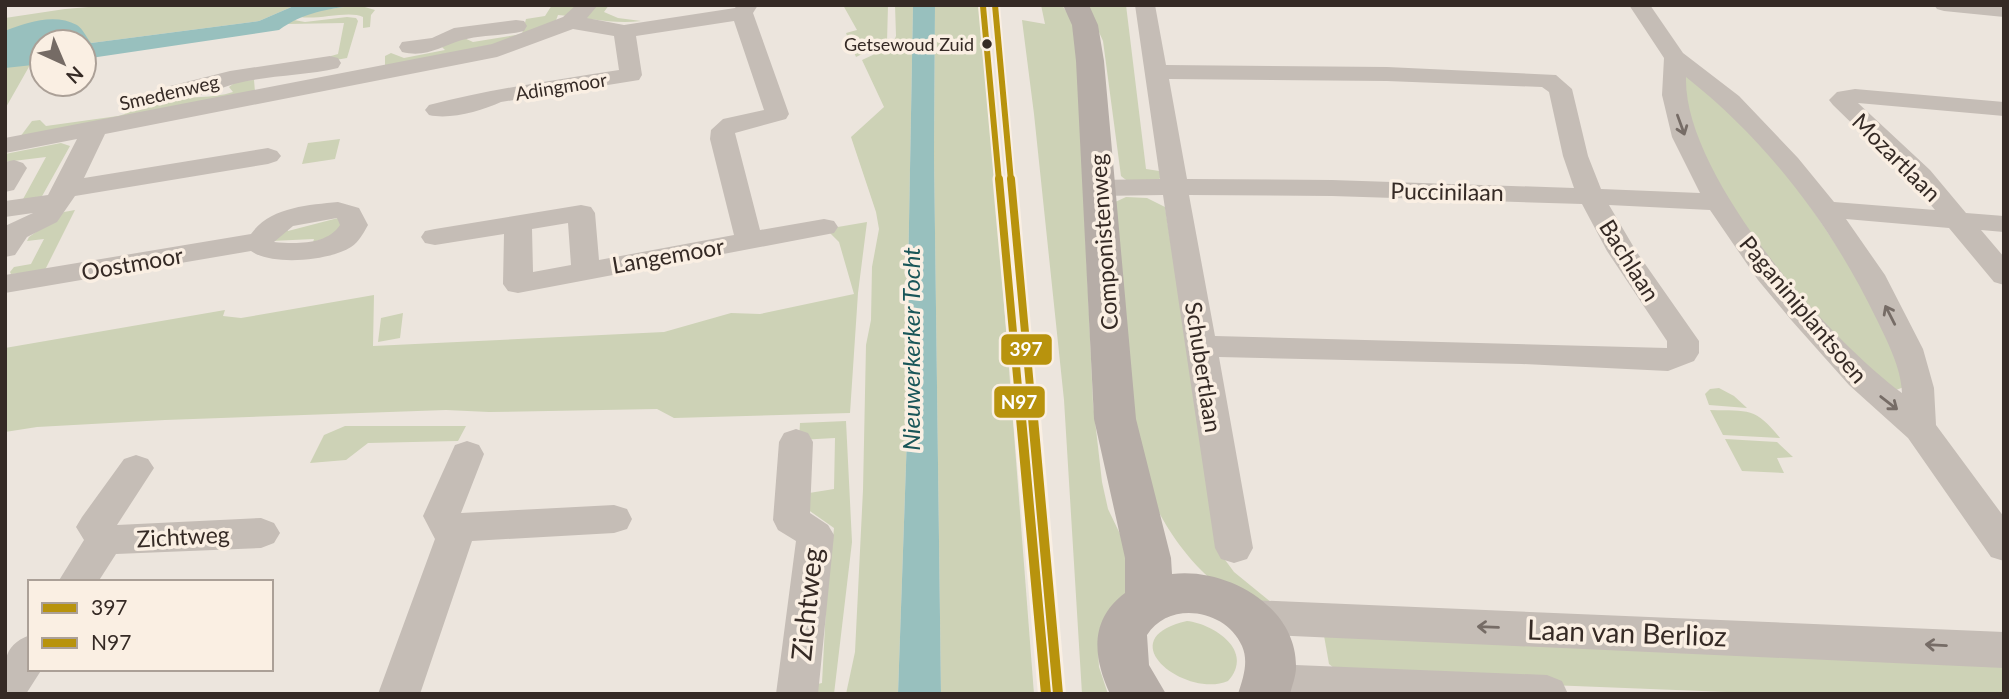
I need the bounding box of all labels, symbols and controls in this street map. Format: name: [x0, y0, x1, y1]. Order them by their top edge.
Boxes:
north arrow: [28, 28, 98, 98]
place label: Getsewoud Zuid: [844, 33, 974, 55]
marker: Getsewoud Zuid: [980, 37, 994, 51]
text: N: [62, 62, 88, 89]
street label: Adingmoor: [514, 67, 609, 105]
street label: Smedenweg: [117, 69, 221, 115]
street label: Mozartlaan: [1847, 107, 1947, 207]
one-way arrow: [1675, 114, 1688, 136]
street label: Componistenweg: [1083, 153, 1123, 331]
street label: Puccinilaan: [1390, 176, 1504, 206]
street label: Bachlaan: [1594, 214, 1666, 306]
street label: Paganiniplantsoen: [1734, 230, 1874, 388]
street label: Langemoor: [610, 231, 727, 279]
street label: Oostmoor: [79, 240, 186, 286]
water label: Nieuwerkerker Tocht: [896, 247, 925, 451]
street label: Schubertlaan: [1180, 300, 1228, 434]
one-way arrow: [1883, 305, 1896, 326]
line badge: 397: [1000, 333, 1053, 366]
text: 397: [1009, 337, 1043, 360]
line badge: N97: [993, 385, 1046, 419]
text: N97: [1001, 390, 1037, 413]
one-way arrow: [1879, 395, 1897, 410]
street label: Zichtweg: [136, 520, 230, 552]
street label: Zichtweg: [783, 546, 829, 662]
legend: [28, 580, 273, 671]
text: 397: [91, 594, 128, 619]
street label: Laan van Berlioz: [1527, 612, 1727, 652]
one-way arrow: [1477, 620, 1500, 633]
text: N97: [91, 629, 131, 654]
one-way arrow: [1924, 639, 1947, 652]

